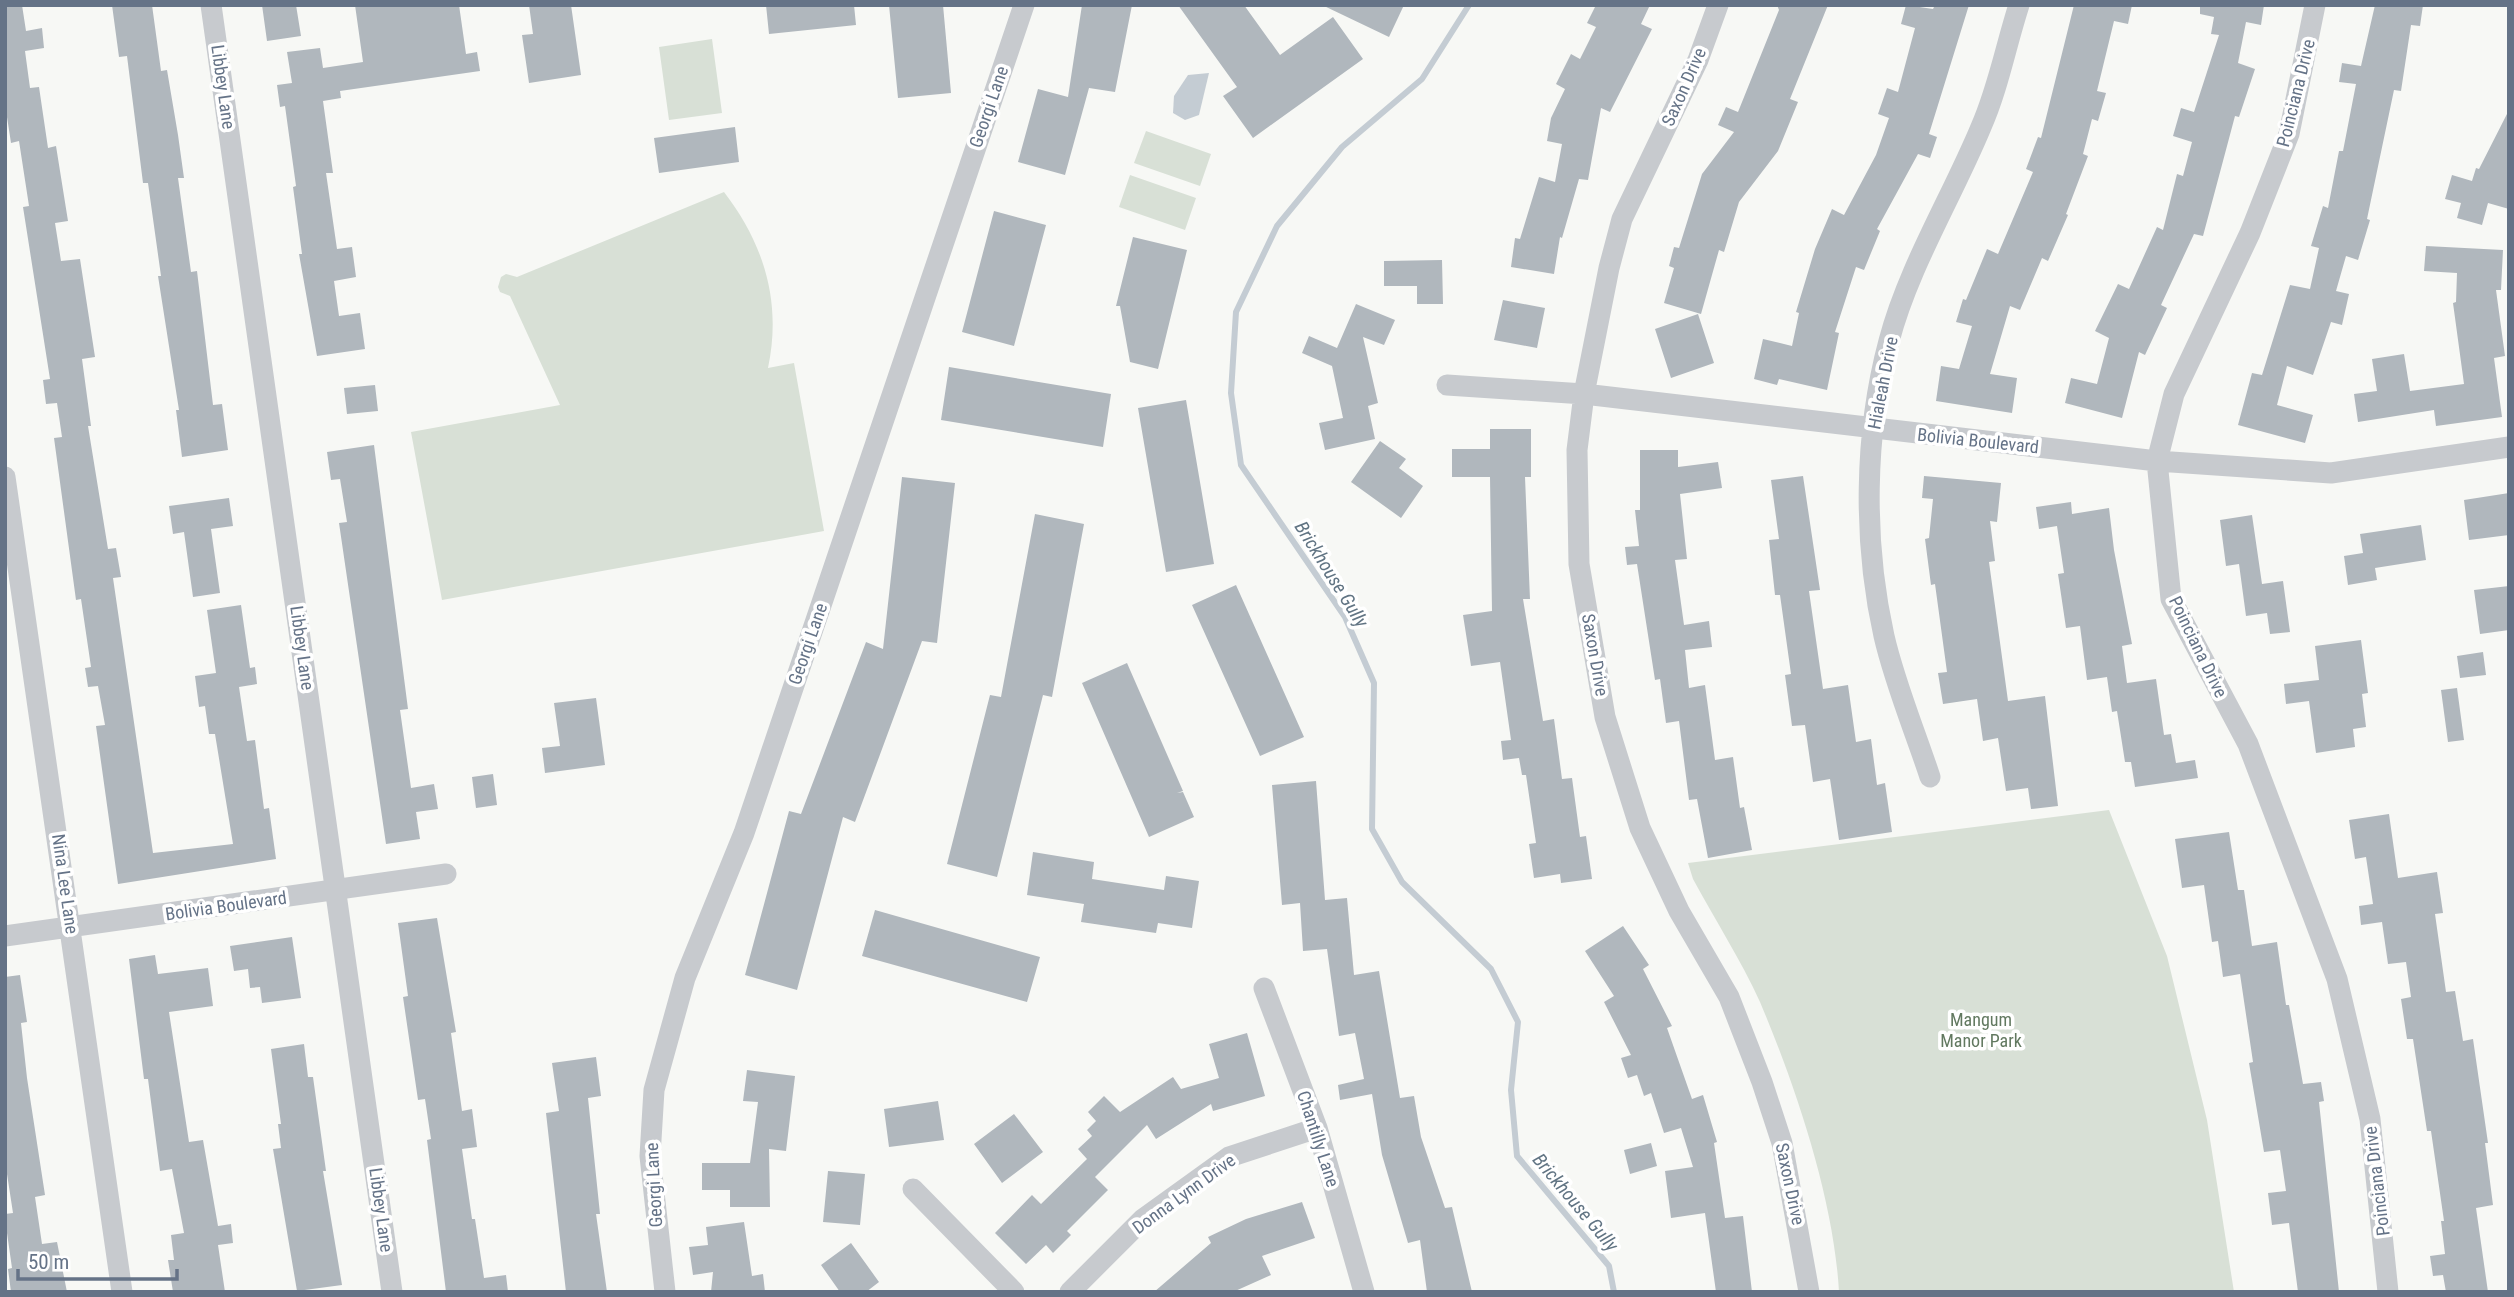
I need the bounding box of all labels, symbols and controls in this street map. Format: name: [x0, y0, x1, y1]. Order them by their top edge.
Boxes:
street label: Poinciana Drive: [2272, 37, 2319, 149]
street label: Libbey Lane: [207, 44, 240, 130]
street label: Saxon Drive: [1657, 44, 1710, 129]
street label: Georgi Lane: [965, 63, 1012, 150]
street label: Hialeah Drive: [1863, 335, 1902, 431]
street label: Bolivia Boulevard: [1916, 424, 2040, 457]
water label: Brickhouse Gully: [1290, 517, 1374, 633]
street label: Poinciana Drive: [2165, 593, 2232, 701]
street label: Georgi Lane: [784, 600, 831, 687]
street label: Libbey Lane: [286, 605, 319, 691]
street label: Saxon Drive: [1578, 612, 1613, 698]
street label: Nina Lee Lane: [48, 833, 83, 935]
street label: Bolivia Boulevard: [164, 887, 288, 924]
park label: Mangum Manor Park: [1940, 1009, 2022, 1051]
street label: Chantilly Lane: [1293, 1088, 1344, 1190]
street label: Poinciana Drive: [2359, 1125, 2394, 1237]
street label: Saxon Drive: [1772, 1141, 1809, 1227]
street label: Georgi Lane: [641, 1142, 666, 1228]
street label: Donna Lynn Drive: [1128, 1149, 1239, 1238]
water label: Brickhouse Gully: [1528, 1149, 1624, 1257]
street label: Libbey Lane: [365, 1167, 398, 1253]
scale bar: [18, 1238, 177, 1282]
text: 50 m: [28, 1250, 69, 1274]

